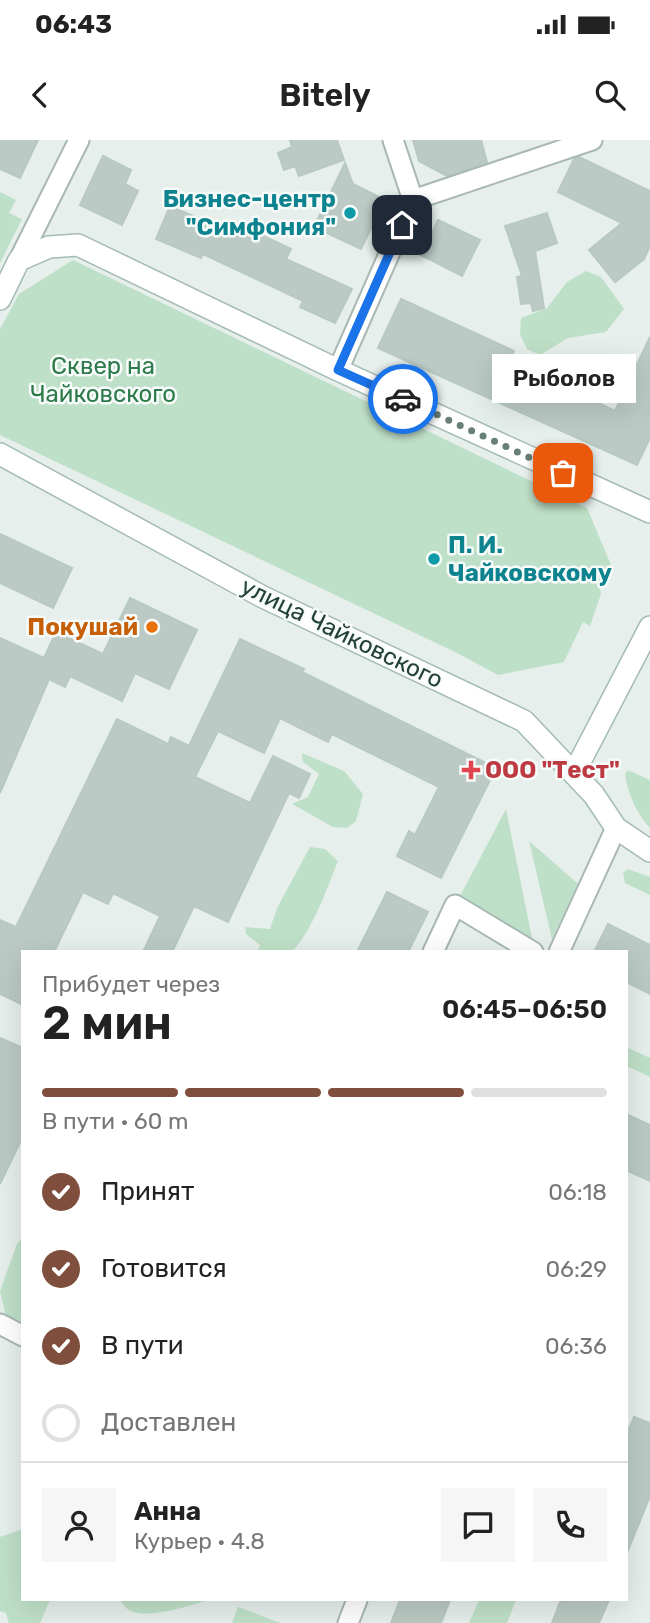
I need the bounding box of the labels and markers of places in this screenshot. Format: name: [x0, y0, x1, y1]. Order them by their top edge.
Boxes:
place label: Бизнес-центр "Симфония": [163, 185, 336, 241]
pin: [372, 195, 432, 255]
marker: Бизнес-центр "Симфония": [342, 205, 358, 221]
callout: Рыболов: [491, 354, 635, 403]
pin: [533, 443, 593, 503]
place label: П. И. Чайковскому: [448, 531, 612, 587]
marker: П. И. Чайковскому: [426, 551, 442, 567]
place label: Покушай: [27, 613, 138, 641]
marker: Покушай: [144, 619, 160, 635]
place label: ООО "Тест": [485, 756, 620, 784]
marker: ООО "Тест": [463, 762, 479, 778]

